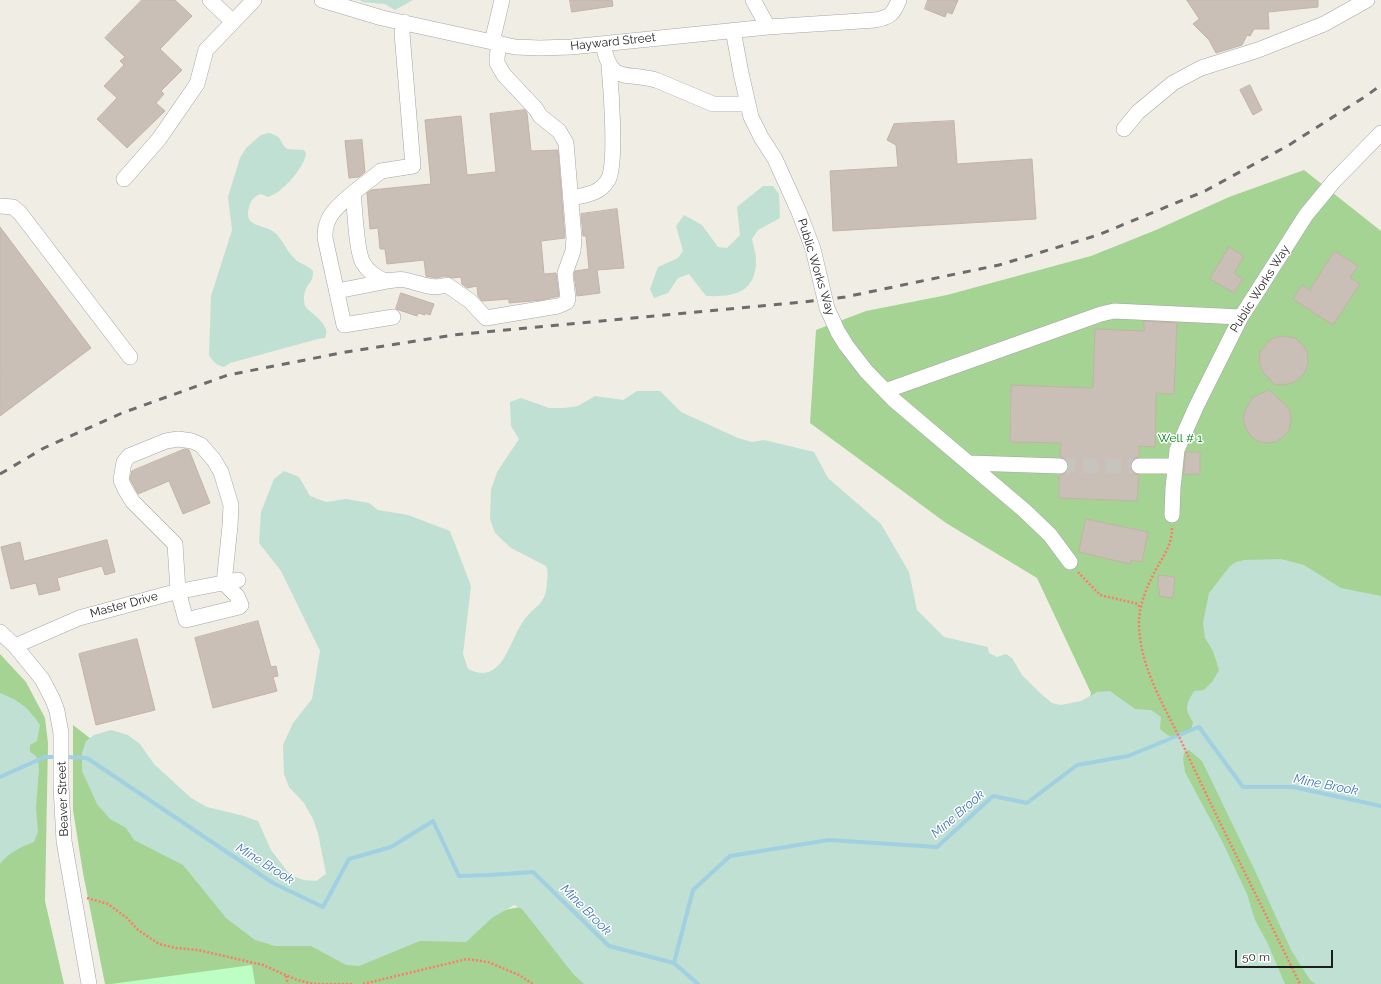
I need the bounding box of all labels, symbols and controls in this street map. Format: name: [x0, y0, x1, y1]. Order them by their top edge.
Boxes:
street label: Hayward Street: [570, 30, 656, 54]
street label: Public Works Way: [794, 217, 838, 317]
street label: Public Works Way: [1227, 243, 1293, 335]
park label: Well # 1: [1158, 431, 1202, 445]
street label: Master Drive: [88, 589, 160, 621]
street label: Beaver Street: [54, 761, 72, 837]
water label: Mine Brook: [1292, 771, 1360, 799]
water label: Mine Brook: [928, 787, 988, 841]
water label: Mine Brook: [233, 840, 297, 888]
water label: Mine Brook: [557, 881, 615, 939]
scale bar: [1237, 942, 1335, 968]
text: 50 m: [1242, 950, 1270, 964]

